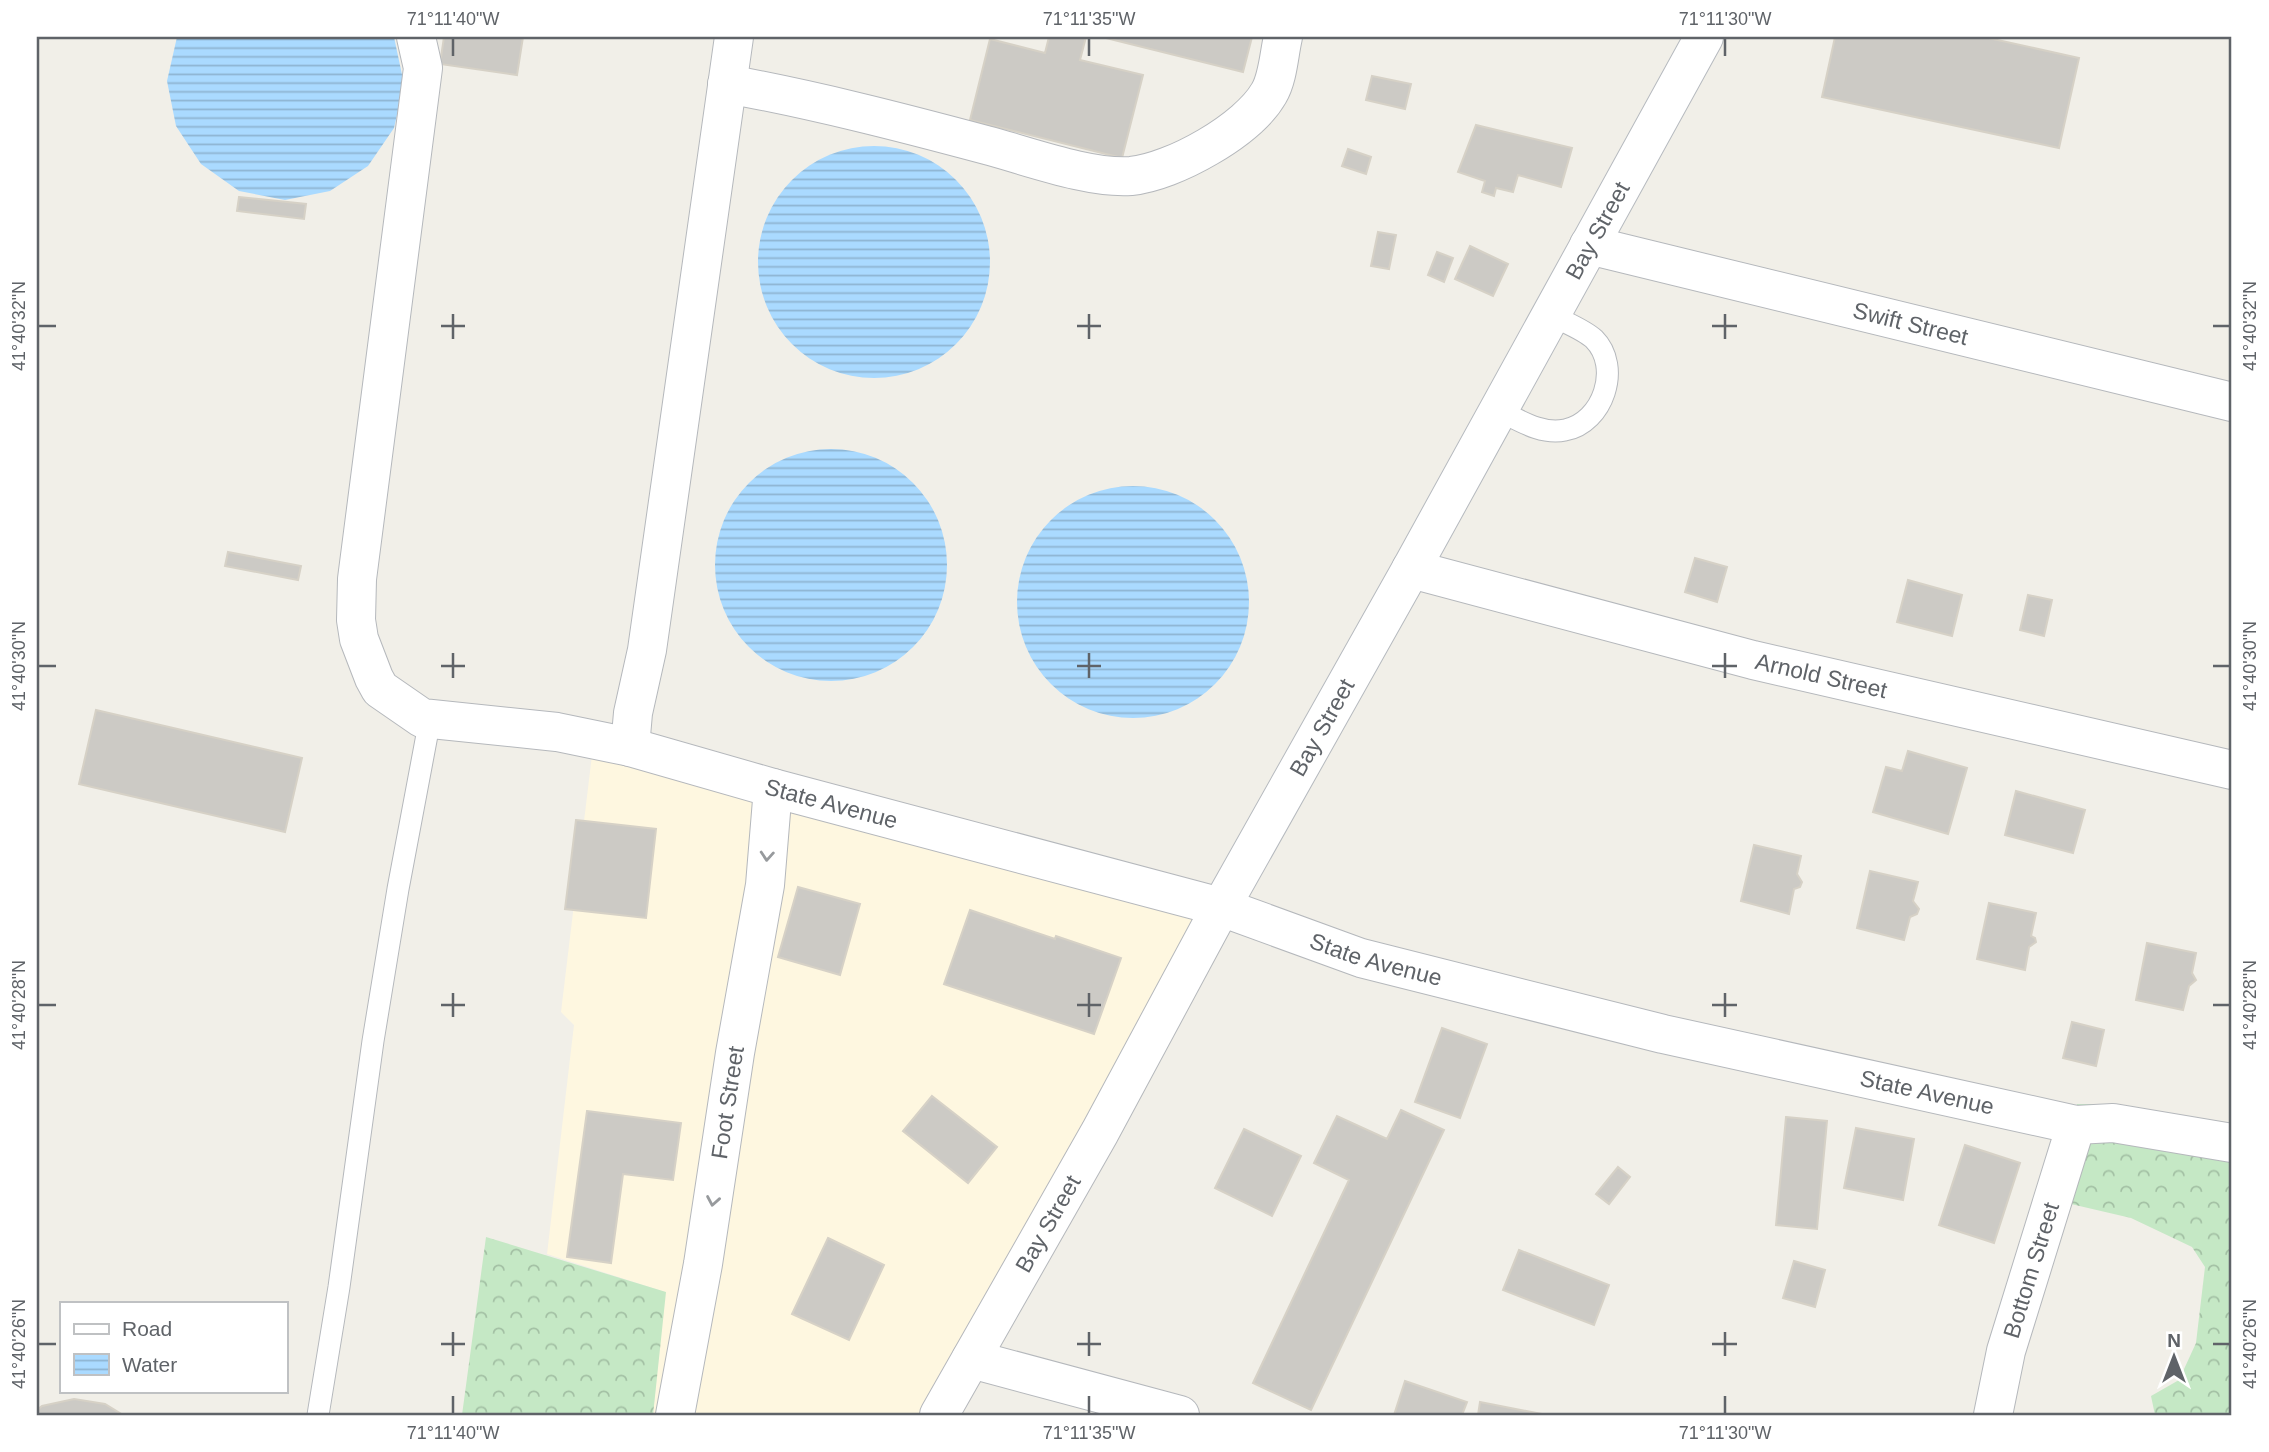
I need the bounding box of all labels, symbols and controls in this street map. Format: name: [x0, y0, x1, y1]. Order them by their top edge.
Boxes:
text: 71°11'40"W: [407, 9, 499, 29]
text: 71°11'35"W: [1043, 9, 1135, 29]
text: 71°11'30"W: [1679, 9, 1771, 29]
street label: Bay Street: [1560, 177, 1635, 284]
text: 41°40'32"N: [9, 281, 29, 371]
text: 41°40'32"N: [2240, 281, 2260, 371]
street label: Swift Street: [1850, 297, 1971, 350]
text: 41°40'30"N: [9, 621, 29, 711]
text: 41°40'30"N: [2240, 621, 2260, 711]
street label: Arnold Street: [1753, 648, 1890, 704]
street label: Bay Street: [1284, 674, 1360, 781]
street label: State Avenue: [762, 773, 901, 834]
one-way arrow: [760, 851, 775, 862]
street label: State Avenue: [1306, 928, 1445, 991]
text: 41°40'28"N: [9, 960, 29, 1050]
text: 41°40'28"N: [2240, 960, 2260, 1050]
street label: Foot Street: [706, 1043, 749, 1161]
street label: State Avenue: [1858, 1065, 1997, 1120]
street label: Bay Street: [1010, 1170, 1086, 1277]
one-way arrow: [706, 1196, 721, 1207]
street label: Bottom Street: [1998, 1198, 2064, 1341]
text: 41°40'26"N: [9, 1299, 29, 1389]
text: 41°40'26"N: [2240, 1299, 2260, 1389]
legend: [60, 1302, 287, 1392]
text: Road: [122, 1317, 172, 1340]
north arrow: [2140, 1322, 2210, 1392]
text: N: [2167, 1330, 2181, 1351]
text: Water: [122, 1353, 177, 1376]
text: 71°11'40"W: [407, 1423, 499, 1443]
text: 71°11'35"W: [1043, 1423, 1135, 1443]
text: 71°11'30"W: [1679, 1423, 1771, 1443]

